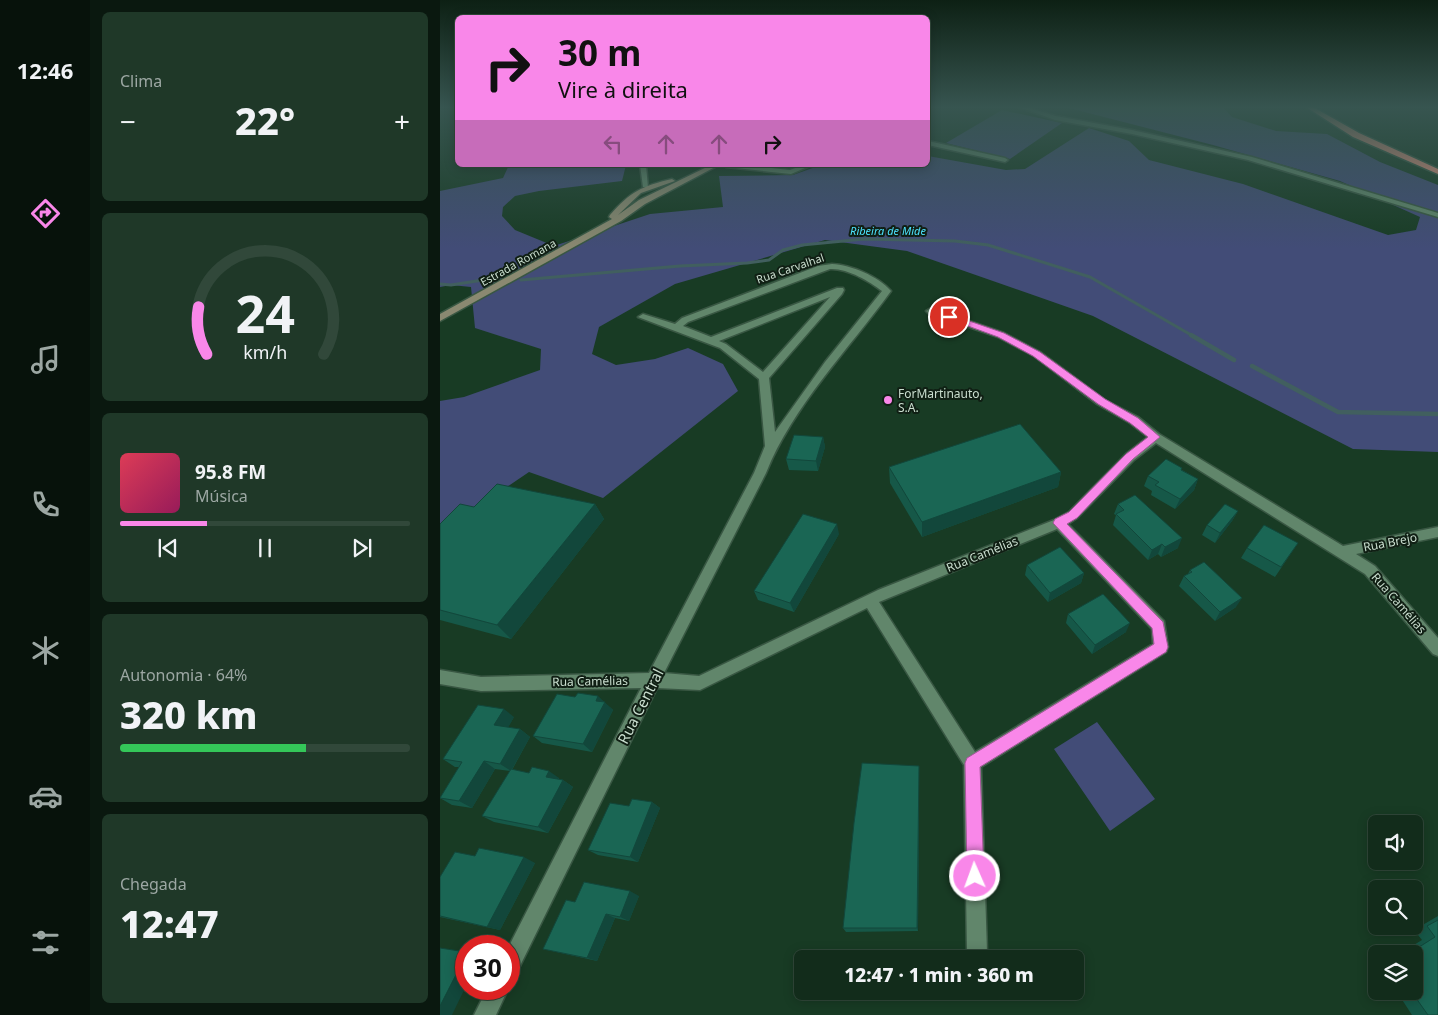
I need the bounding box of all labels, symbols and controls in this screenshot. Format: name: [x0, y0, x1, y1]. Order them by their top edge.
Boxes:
text: 30 m: [558, 29, 641, 76]
icon: right: [475, 35, 540, 100]
text: 12:46: [17, 55, 73, 85]
text: Clima: [120, 70, 162, 92]
text: Vire à direita: [558, 74, 688, 104]
text: 22°: [235, 94, 295, 146]
text: −: [120, 102, 136, 140]
text: +: [394, 102, 410, 140]
icon: left: [599, 130, 627, 158]
icon: ahead: [652, 130, 680, 158]
icon: ahead: [705, 130, 733, 158]
icon: right: [758, 130, 786, 158]
icon: directions: [28, 196, 63, 231]
water label: Ribeira de Mide: [850, 223, 926, 238]
street label: Estrada Romana: [477, 235, 559, 289]
street label: Rua Carvalhal: [754, 249, 826, 287]
text: 24: [235, 277, 295, 348]
pin: [928, 296, 970, 338]
icon: arrive: [935, 303, 963, 331]
text: km/h: [243, 340, 287, 364]
icon: music: [28, 342, 63, 377]
place label: ForMartinauto, S.A.: [898, 385, 983, 416]
marker: ForMartinauto, S.A.: [882, 394, 894, 406]
text: 95.8 FM: [195, 459, 266, 485]
text: Música: [195, 485, 248, 507]
icon: phone: [28, 487, 63, 522]
street label: Rua Brejo: [1362, 528, 1418, 556]
street label: Rua Camélias: [944, 532, 1021, 576]
icon: previous: [154, 534, 182, 562]
icon: pause: [251, 534, 279, 562]
icon: next: [348, 534, 376, 562]
street label: Rua Camélias: [1368, 569, 1430, 637]
icon: climate: [28, 633, 63, 668]
text: Autonomia · 64%: [120, 664, 247, 686]
street label: Rua Central: [613, 665, 667, 747]
street label: Rua Camélias: [552, 672, 628, 690]
text: 320 km: [120, 688, 258, 740]
icon: car: [28, 779, 63, 814]
map controls: [1368, 815, 1423, 1000]
button: sound: [1368, 815, 1423, 870]
position arrow: [948, 849, 1000, 901]
text: Chegada: [120, 873, 187, 895]
button: search: [1368, 880, 1423, 935]
text: 12:47: [120, 897, 219, 949]
icon: filters: [28, 925, 63, 960]
speed limit sign: 30: [455, 935, 520, 1000]
button: layers: [1368, 945, 1423, 1000]
text: 12:47 · 1 min · 360 m: [844, 962, 1034, 988]

